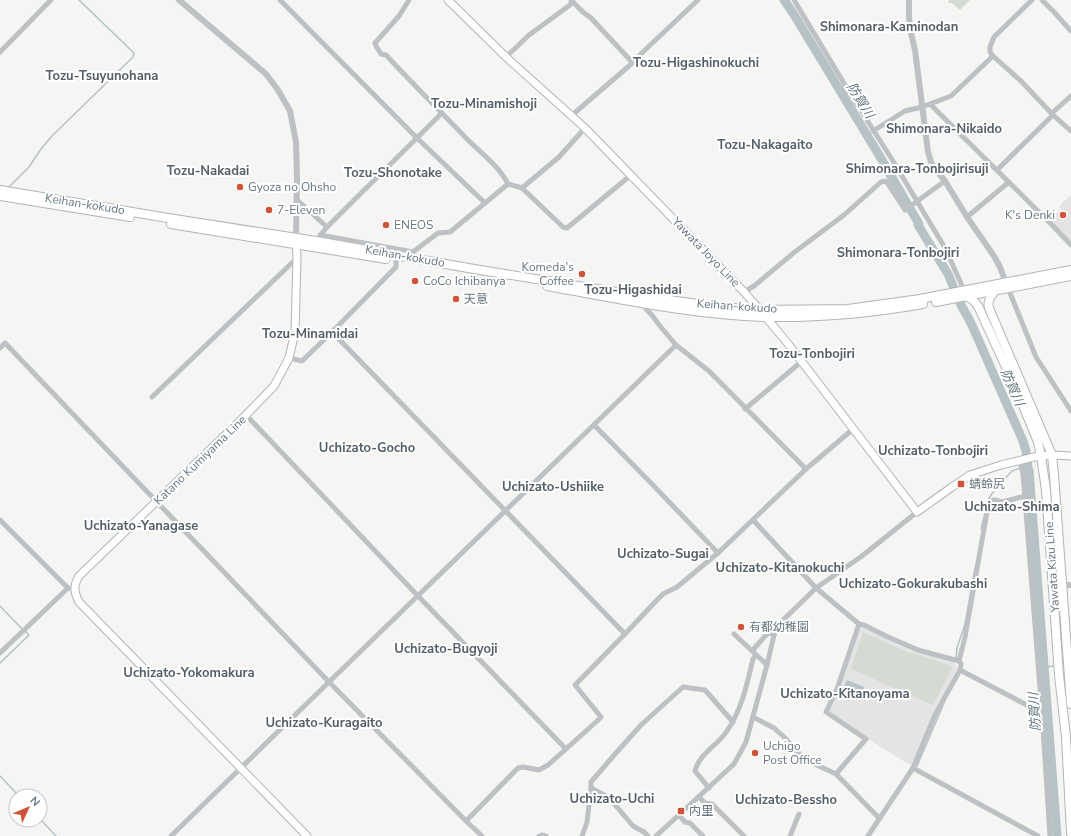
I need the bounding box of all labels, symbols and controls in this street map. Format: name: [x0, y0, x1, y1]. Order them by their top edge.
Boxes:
district label: Shimonara-Kaminodan: [820, 18, 958, 36]
district label: Tozu-Higashinokuchi: [633, 54, 759, 72]
district label: Tozu-Tsuyunohana: [46, 67, 158, 85]
water label: 防賀川: [842, 79, 879, 124]
district label: Tozu-Minamishoji: [431, 95, 537, 113]
district label: Shimonara-Nikaido: [886, 120, 1002, 138]
district label: Tozu-Nakagaito: [717, 136, 813, 154]
district label: Shimonara-Tonbojirisuji: [846, 160, 988, 178]
district label: Tozu-Nakadai: [167, 162, 249, 180]
district label: Tozu-Shonotake: [344, 164, 442, 182]
place label: Gyoza no Ohsho: [248, 179, 337, 195]
marker: Gyoza no Ohsho: [235, 182, 245, 192]
street label: Keihan-kokudo: [44, 190, 126, 218]
place label: 7-Eleven: [277, 202, 325, 218]
marker: 7-Eleven: [264, 205, 274, 215]
place label: K's Denki: [1005, 207, 1055, 223]
marker: K's Denki: [1058, 210, 1068, 220]
street label: Yawata Joyo Line: [668, 213, 743, 290]
place label: ENEOS: [394, 217, 433, 233]
marker: ENEOS: [381, 220, 391, 230]
street label: Keihan-kokudo: [364, 241, 446, 271]
district label: Shimonara-Tonbojiri: [837, 244, 959, 262]
place label: Komeda's Coffee: [522, 259, 574, 289]
marker: Komeda's Coffee: [577, 269, 587, 279]
place label: CoCo Ichibanya: [423, 273, 506, 289]
marker: CoCo Ichibanya: [410, 276, 420, 286]
district label: Tozu-Higashidai: [584, 281, 682, 299]
place label: 天意: [464, 291, 488, 307]
marker: 天意: [451, 294, 461, 304]
street label: Keihan-kokudo: [696, 295, 778, 317]
district label: Tozu-Minamidai: [262, 325, 358, 343]
district label: Tozu-Tonbojiri: [769, 345, 855, 363]
water label: 防賀川: [996, 366, 1029, 411]
street label: Katano Kumiyama Line: [150, 412, 250, 508]
district label: Uchizato-Gocho: [319, 439, 415, 457]
district label: Uchizato-Tonbojiri: [878, 442, 988, 460]
place label: 蜻蛉尻: [969, 476, 1005, 492]
district label: Uchizato-Ushiike: [502, 478, 604, 496]
marker: 蜻蛉尻: [956, 479, 966, 489]
district label: Uchizato-Shima: [964, 498, 1060, 516]
district label: Uchizato-Yanagase: [84, 517, 198, 535]
street label: Yawata Kizu Line: [1041, 521, 1063, 614]
district label: Uchizato-Sugai: [617, 545, 709, 563]
district label: Uchizato-Kitanokuchi: [716, 559, 844, 577]
district label: Uchizato-Gokurakubashi: [839, 575, 987, 593]
place label: 有都幼稚園: [749, 619, 809, 635]
marker: 有都幼稚園: [736, 622, 746, 632]
district label: Uchizato-Bugyoji: [394, 640, 498, 658]
district label: Uchizato-Yokomakura: [123, 664, 255, 682]
district label: Uchizato-Kitanoyama: [780, 685, 910, 703]
water label: 防賀川: [1025, 690, 1045, 732]
district label: Uchizato-Kuragaito: [266, 714, 382, 732]
place label: Uchigo Post Office: [763, 738, 822, 768]
marker: Uchigo Post Office: [750, 748, 760, 758]
north arrow: [8, 788, 48, 828]
district label: Uchizato-Uchi: [570, 790, 654, 808]
district label: Uchizato-Bessho: [735, 791, 837, 809]
text: N: [27, 793, 43, 810]
place label: 内里: [689, 803, 713, 819]
marker: 内里: [676, 806, 686, 816]

